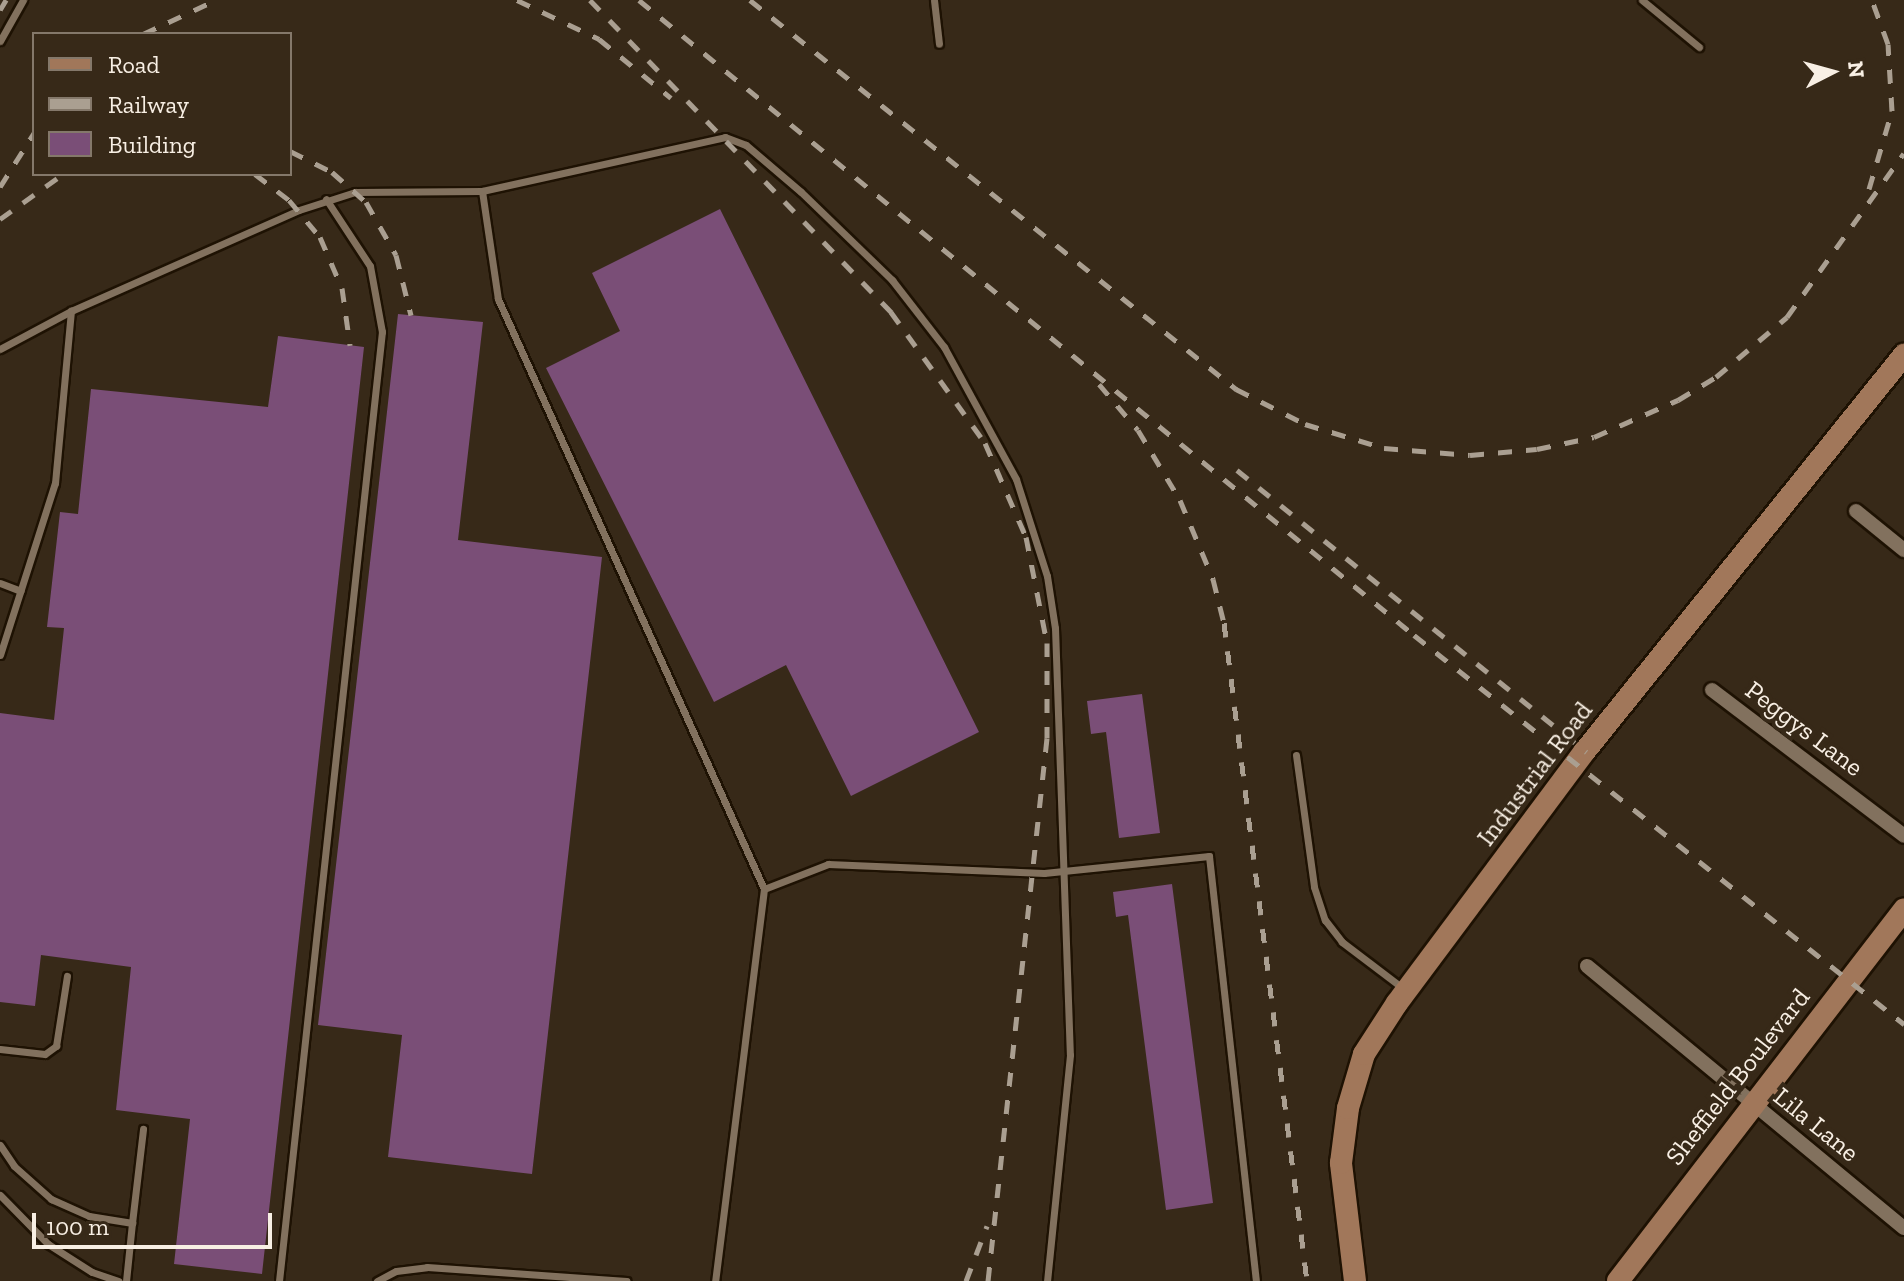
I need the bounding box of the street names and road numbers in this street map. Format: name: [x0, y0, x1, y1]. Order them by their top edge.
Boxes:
street label: Peggys Lane: [1739, 675, 1869, 783]
street label: Industrial Road: [1471, 696, 1599, 852]
street label: Sheffield Boulevard: [1659, 982, 1817, 1172]
street label: Lila Lane: [1767, 1081, 1865, 1169]

